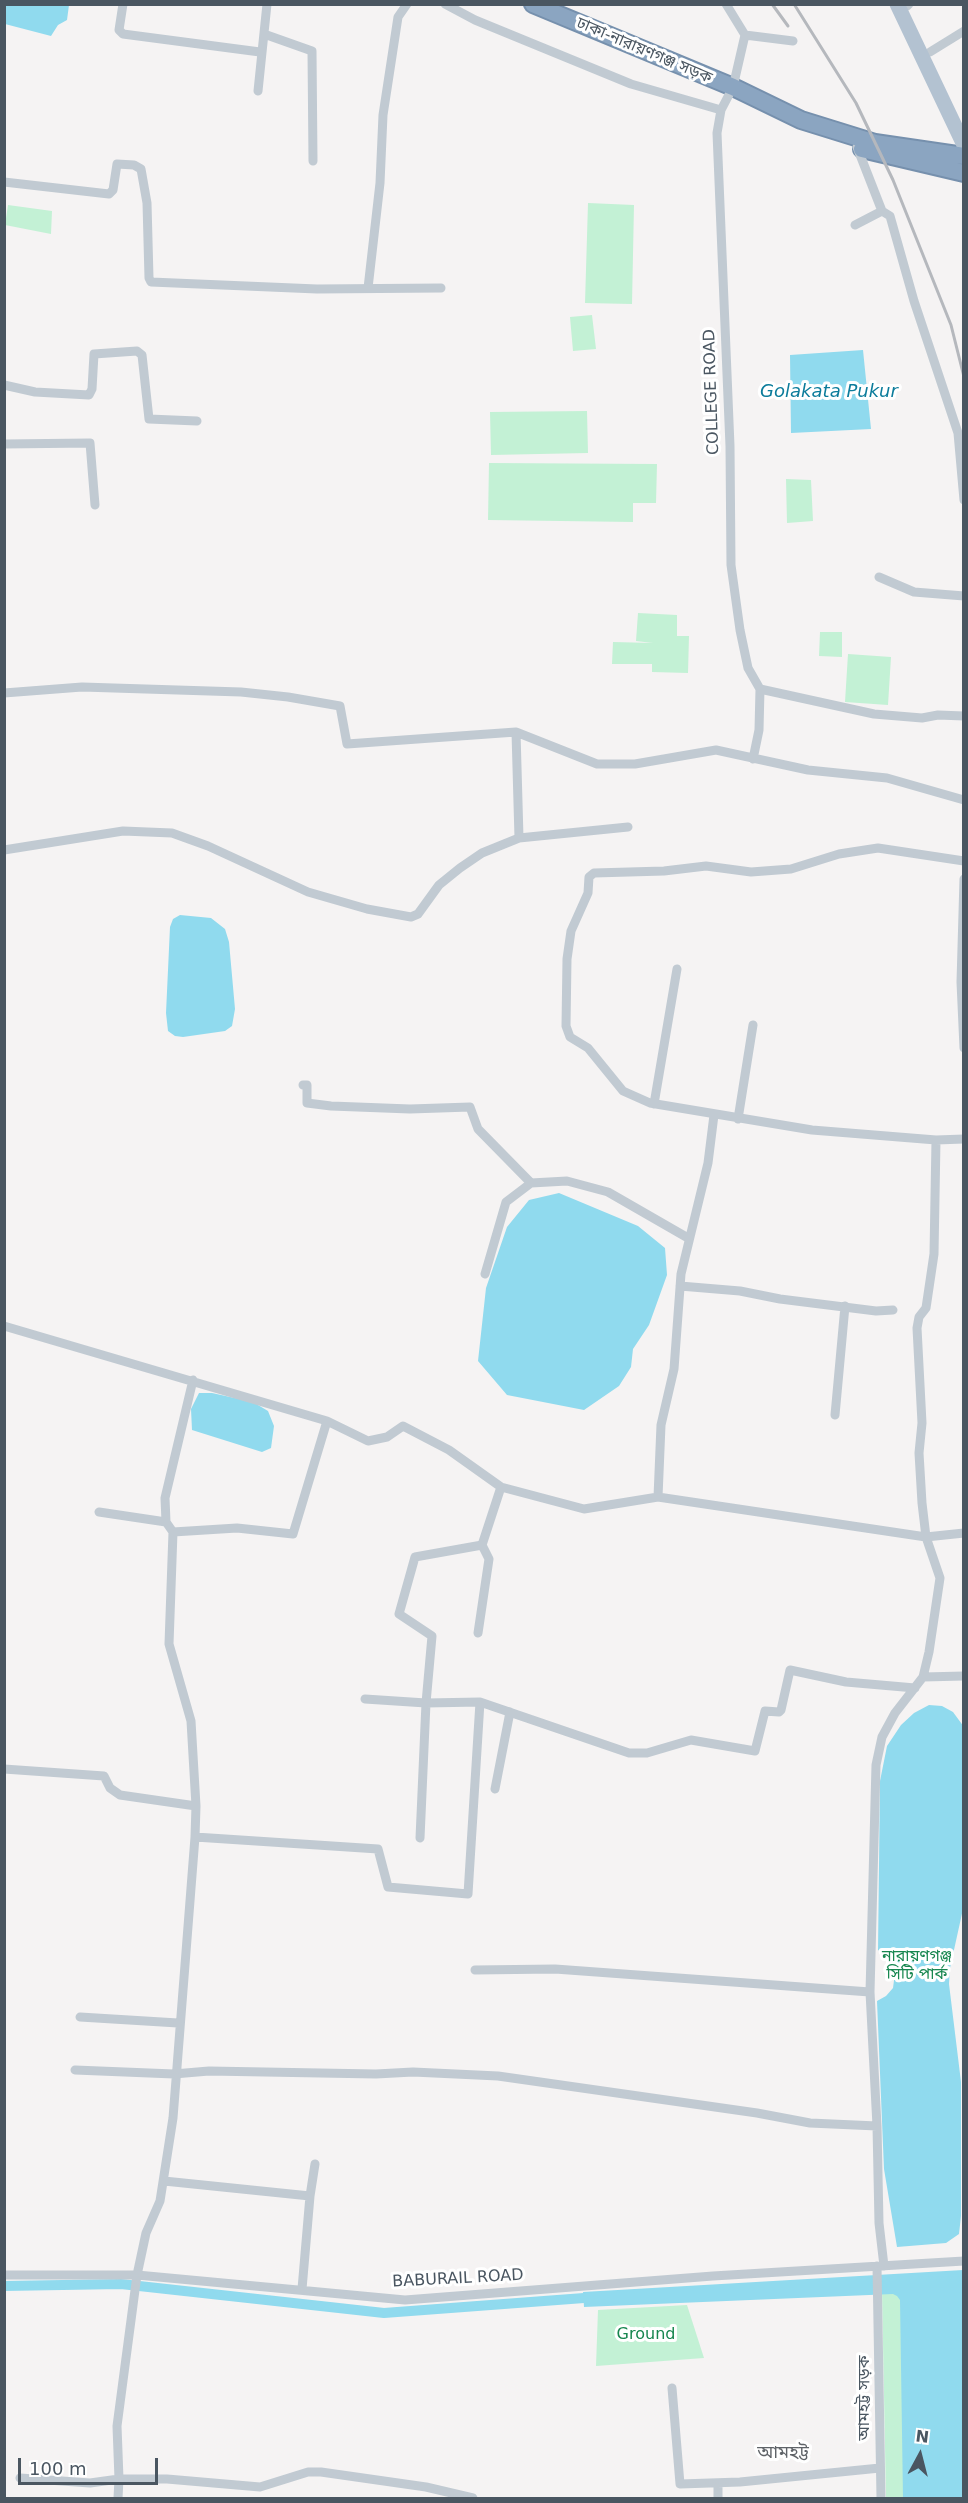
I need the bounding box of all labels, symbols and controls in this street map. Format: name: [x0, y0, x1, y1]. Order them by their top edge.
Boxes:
street label: ঢাকা-নারায়ণগঞ্জ সড়ক: [573, 14, 715, 88]
street label: COLLEGE ROAD: [700, 329, 724, 455]
water label: Golakata Pukur: [760, 381, 898, 403]
park label: নারায়ণগঞ্জ সিটি পার্ক: [882, 1947, 952, 1985]
street label: BABURAIL ROAD: [392, 2266, 524, 2292]
park label: Ground: [617, 2325, 675, 2345]
street label: আমহট্ট সড়ক: [855, 2355, 875, 2441]
north arrow: [890, 2425, 950, 2485]
text: N: [914, 2426, 930, 2447]
district label: আমহট্ট: [757, 2442, 809, 2464]
scale bar: [21, 2446, 160, 2484]
text: 100 m: [29, 2458, 87, 2479]

